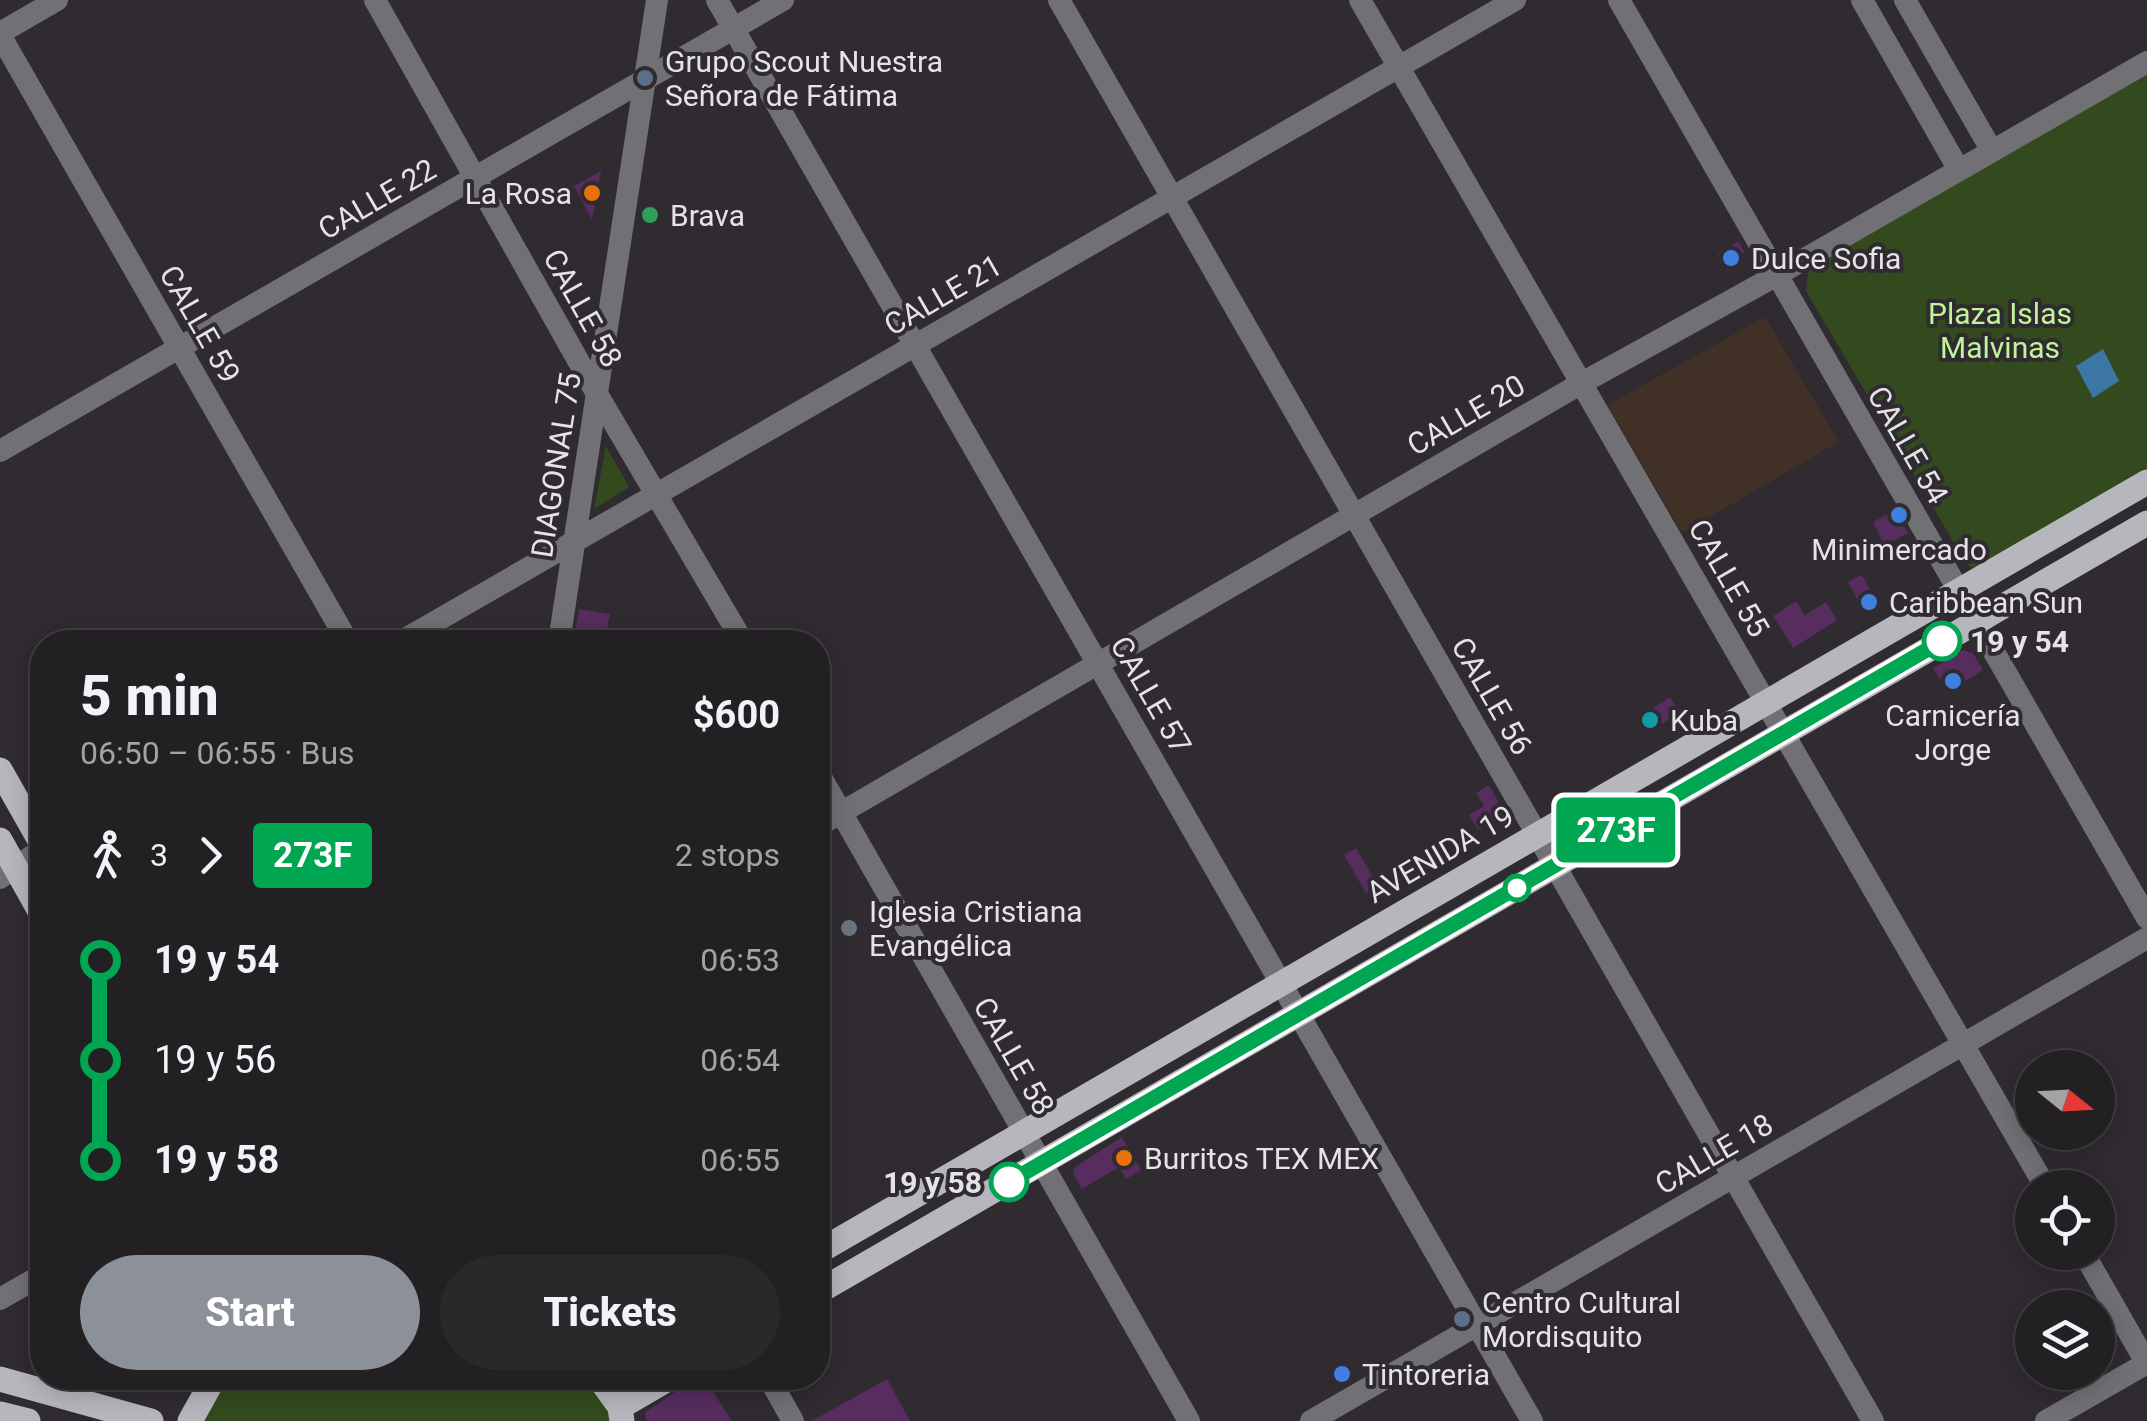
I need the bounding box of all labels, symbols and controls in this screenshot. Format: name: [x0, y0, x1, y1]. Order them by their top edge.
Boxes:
place label: Grupo Scout Nuestra Señora de Fátima: [665, 44, 943, 113]
marker: Grupo Scout Nuestra Señora de Fátima: [634, 67, 656, 89]
street label: CALLE 22: [312, 151, 442, 247]
place label: La Rosa: [465, 176, 572, 211]
marker: La Rosa: [581, 182, 603, 204]
place label: Brava: [670, 198, 745, 233]
marker: Brava: [639, 204, 661, 226]
place label: Dulce Sofia: [1751, 241, 1901, 276]
street label: CALLE 58: [536, 243, 630, 373]
street label: CALLE 21: [878, 247, 1008, 343]
marker: Dulce Sofia: [1720, 247, 1742, 269]
street label: CALLE 59: [152, 259, 248, 389]
park label: Plaza Islas Malvinas: [1928, 296, 2072, 365]
street label: CALLE 20: [1401, 367, 1531, 463]
street label: DIAGONAL 75: [524, 370, 588, 560]
street label: CALLE 54: [1860, 380, 1956, 510]
marker: Minimercado: [1888, 504, 1910, 526]
street label: CALLE 55: [1681, 513, 1777, 643]
place label: Minimercado: [1811, 532, 1987, 567]
place label: Caribbean Sun: [1889, 585, 2083, 620]
marker: Caribbean Sun: [1858, 591, 1880, 613]
marker: 19 y 54: [1923, 622, 1961, 660]
place label: 19 y 54: [1970, 624, 2069, 659]
street label: CALLE 57: [1103, 630, 1199, 760]
street label: CALLE 56: [1444, 631, 1540, 761]
text: 5 min: [80, 664, 219, 728]
marker: Carnicería Jorge: [1942, 670, 1964, 692]
text: $600: [693, 693, 780, 737]
place label: Carnicería Jorge: [1885, 698, 2021, 767]
place label: Kuba: [1670, 703, 1738, 738]
marker: Kuba: [1639, 709, 1661, 731]
text: 06:50 – 06:55 · Bus: [80, 734, 355, 772]
street label: AVENIDA 19: [1360, 798, 1520, 910]
line badge: 273F: [1546, 798, 1686, 862]
text: 273F: [1576, 810, 1656, 851]
icon: walk: [80, 828, 135, 883]
icon: forward: [183, 828, 238, 883]
text: 273F: [273, 835, 352, 876]
text: 3: [150, 836, 168, 874]
text: 2 stops: [675, 836, 780, 874]
unlabelled marker: [1504, 875, 1530, 901]
place label: Iglesia Cristiana Evangélica: [869, 894, 1083, 963]
marker: Iglesia Cristiana Evangélica: [838, 917, 860, 939]
text: 19 y 54: [154, 938, 279, 982]
text: 06:53: [700, 941, 780, 979]
street label: CALLE 58: [966, 991, 1062, 1121]
text: 19 y 56: [154, 1038, 276, 1082]
text: 06:54: [700, 1041, 780, 1079]
north arrow: [2015, 1050, 2115, 1150]
map controls: [2015, 1050, 2115, 1390]
street label: CALLE 18: [1649, 1106, 1779, 1202]
text: 19 y 58: [154, 1138, 279, 1182]
text: 06:55: [700, 1141, 780, 1179]
place label: Burritos TEX MEX: [1144, 1141, 1379, 1176]
marker: Burritos TEX MEX: [1113, 1147, 1135, 1169]
marker: 19 y 58: [990, 1163, 1028, 1201]
place label: 19 y 58: [883, 1165, 982, 1200]
button: locate: [2015, 1170, 2115, 1270]
button: Start: [80, 1255, 420, 1370]
button: Tickets: [440, 1255, 780, 1370]
place label: Centro Cultural Mordisquito: [1482, 1285, 1681, 1354]
button: layers: [2015, 1290, 2115, 1390]
marker: Centro Cultural Mordisquito: [1451, 1308, 1473, 1330]
place label: Tintoreria: [1362, 1357, 1490, 1392]
marker: Tintoreria: [1331, 1363, 1353, 1385]

